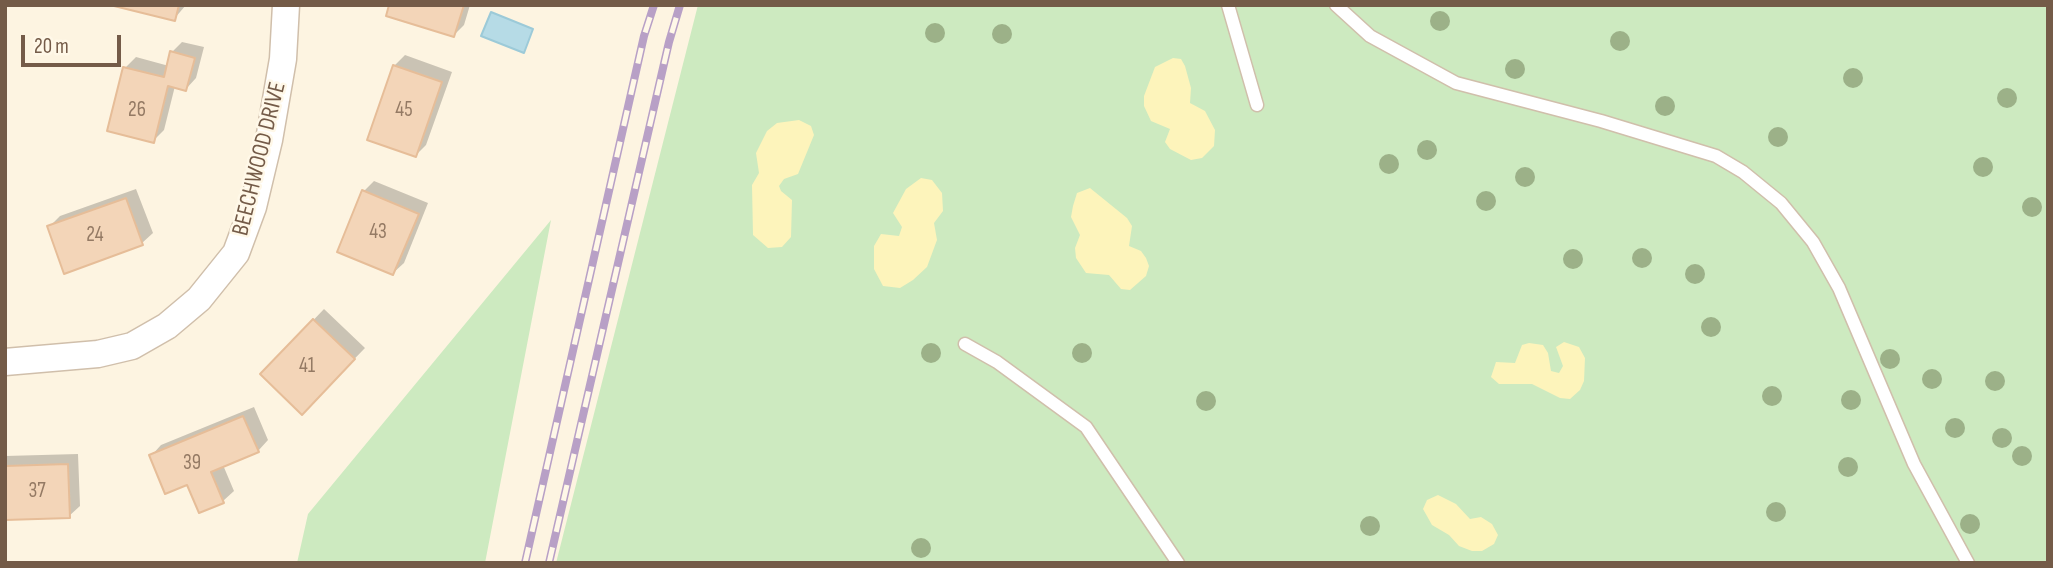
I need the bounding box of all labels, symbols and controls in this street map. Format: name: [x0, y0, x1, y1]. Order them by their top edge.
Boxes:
scale bar: [24, 21, 124, 65]
text: 20 m: [34, 34, 69, 59]
street label: BEECHWOOD DRIVE: [227, 79, 293, 239]
house number: 26: [128, 98, 146, 124]
house number: 45: [395, 98, 413, 124]
house number: 43: [369, 220, 387, 246]
house number: 24: [86, 223, 104, 249]
house number: 41: [299, 354, 315, 380]
house number: 39: [183, 451, 201, 477]
house number: 37: [28, 479, 46, 505]

